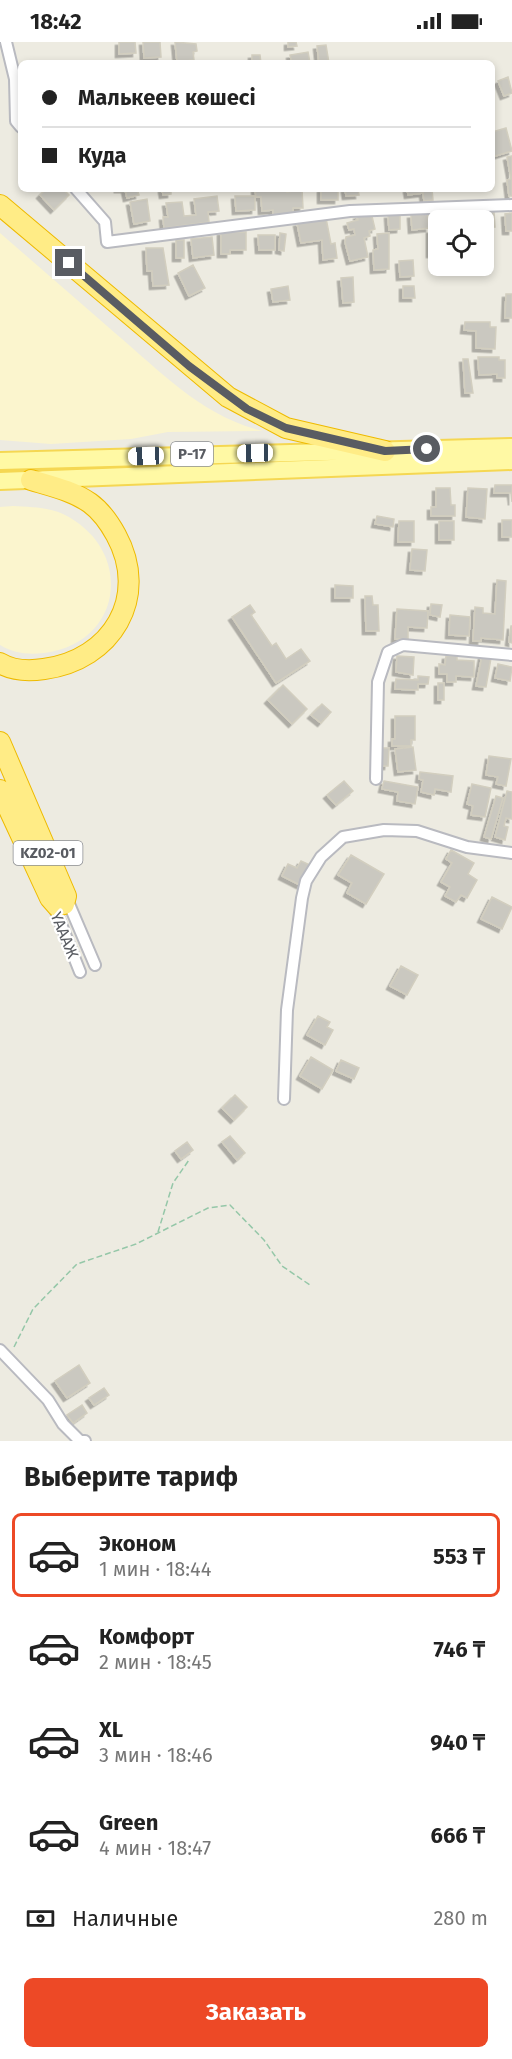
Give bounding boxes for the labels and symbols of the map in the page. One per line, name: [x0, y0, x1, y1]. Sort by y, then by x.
route end: [55, 249, 82, 276]
route start: [413, 435, 440, 462]
road number: P-17: [171, 442, 213, 466]
car: [237, 444, 273, 462]
car: [128, 446, 164, 466]
road number: KZ02-01: [14, 841, 82, 865]
street label: ҮАААЖ: [47, 909, 83, 962]

